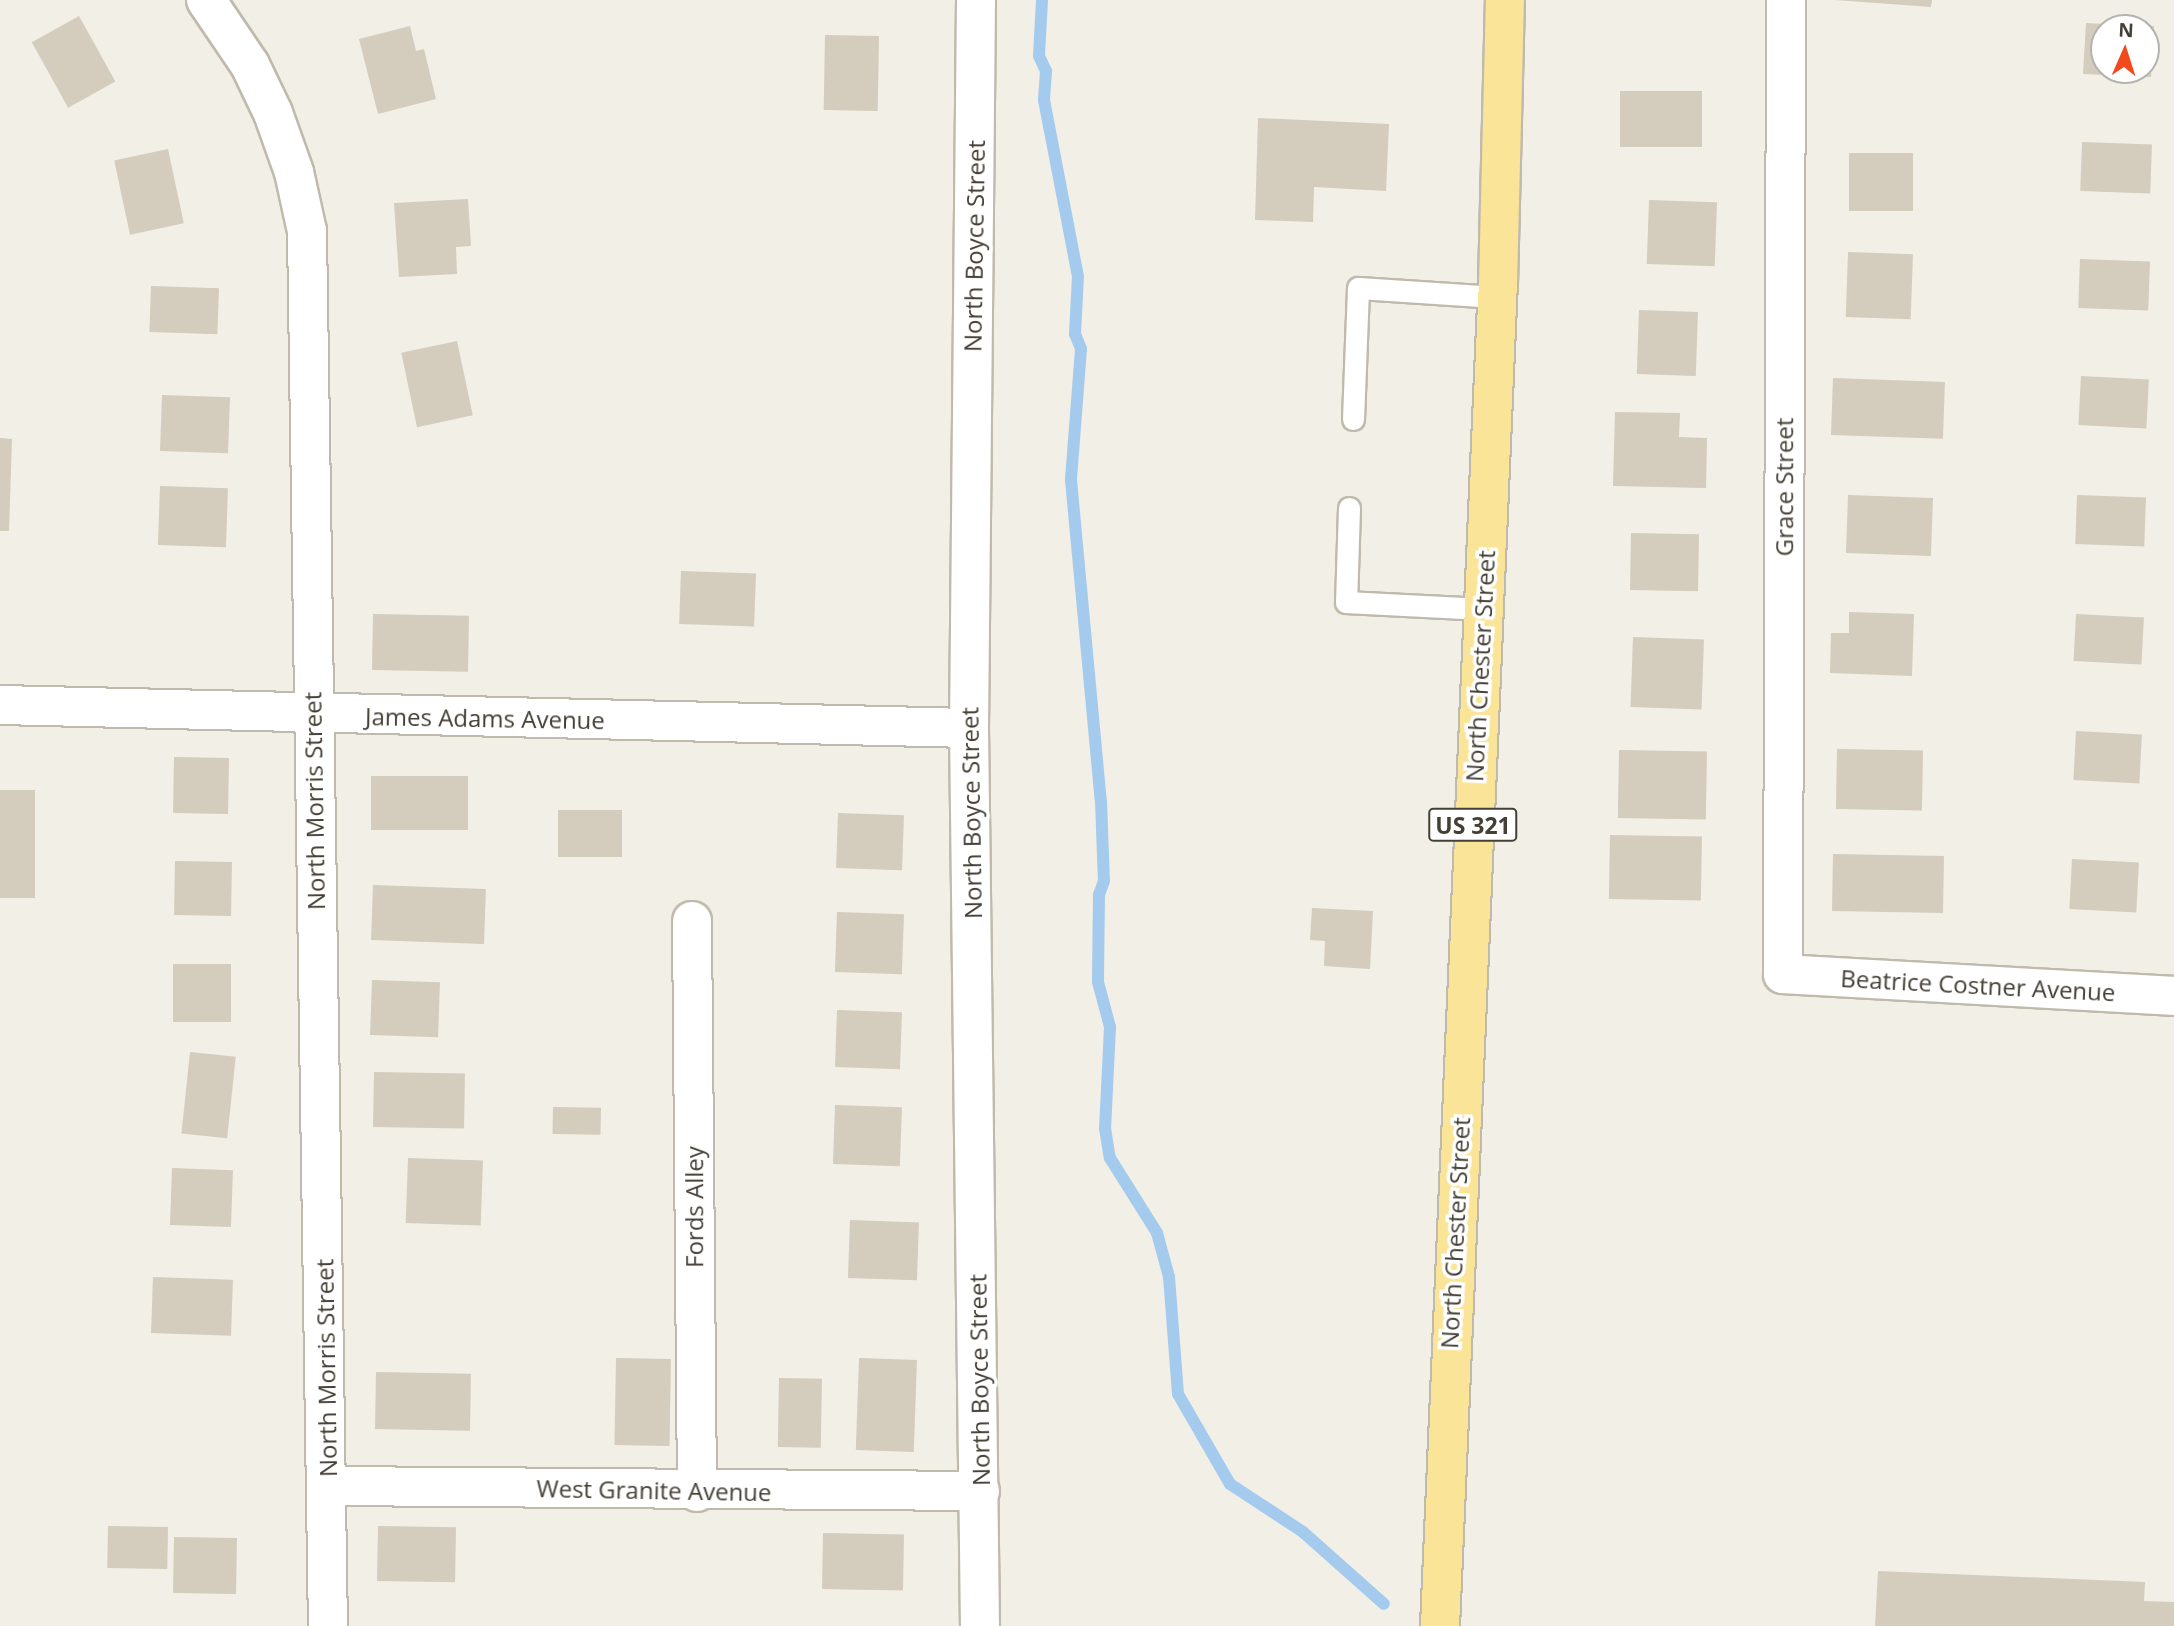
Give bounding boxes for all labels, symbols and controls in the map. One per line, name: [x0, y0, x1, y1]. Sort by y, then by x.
north arrow: [2090, 14, 2160, 84]
text: N: [2118, 17, 2134, 43]
street label: North Boyce Street: [958, 140, 990, 352]
street label: Grace Street: [1770, 418, 1798, 556]
street label: North Chester Street: [1460, 550, 1500, 782]
street label: North Morris Street: [298, 692, 330, 910]
street label: James Adams Avenue: [365, 702, 605, 734]
street label: North Boyce Street: [955, 707, 987, 919]
road number: US 321: [1428, 806, 1518, 845]
street label: Beatrice Costner Avenue: [1840, 963, 2116, 1007]
street label: North Chester Street: [1435, 1117, 1475, 1349]
street label: Fords Alley: [680, 1146, 708, 1268]
street label: North Morris Street: [310, 1259, 342, 1477]
street label: North Boyce Street: [963, 1274, 995, 1486]
street label: West Granite Avenue: [536, 1474, 772, 1506]

